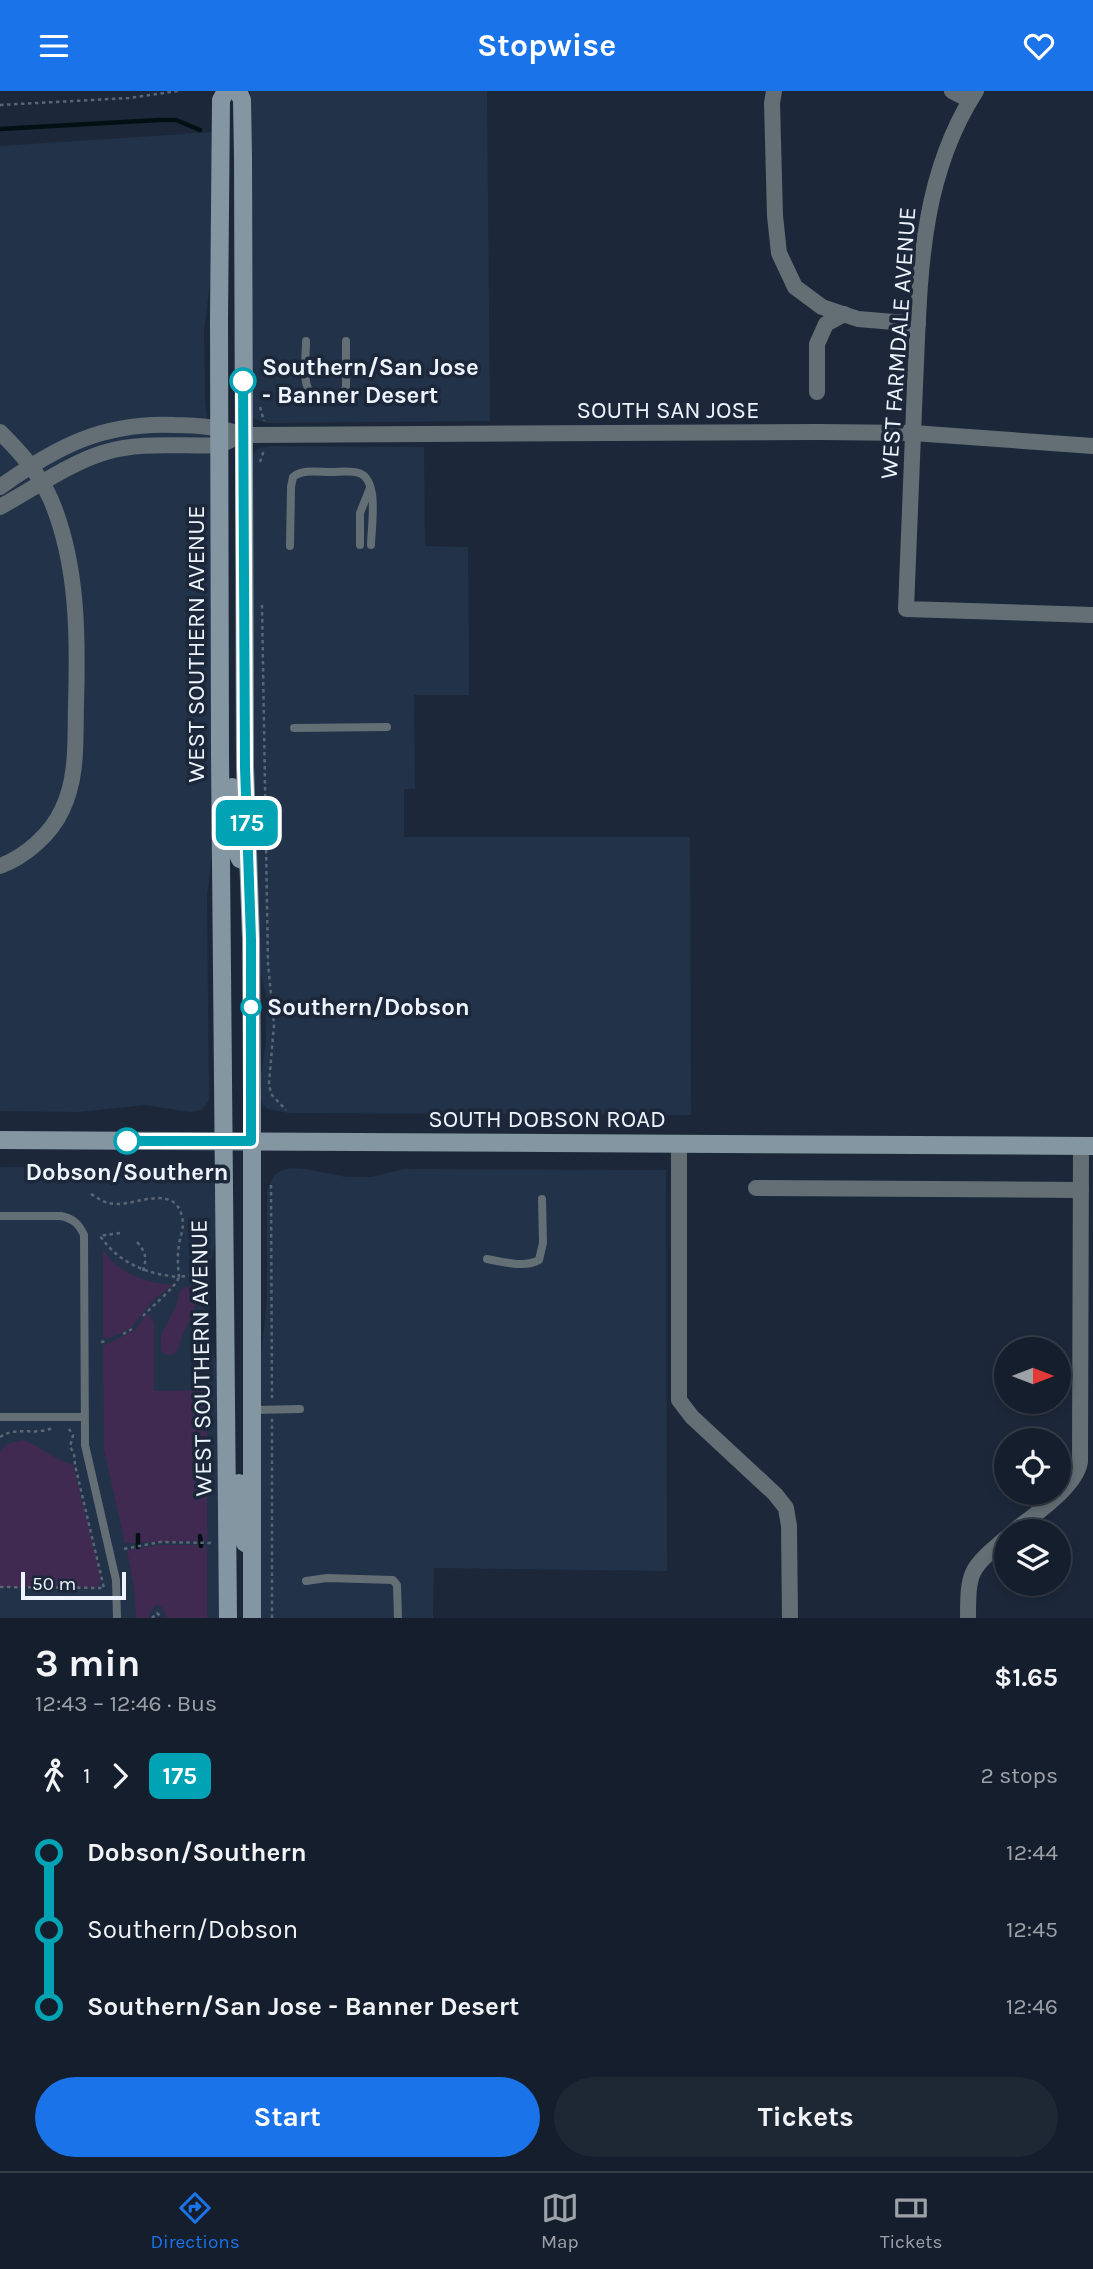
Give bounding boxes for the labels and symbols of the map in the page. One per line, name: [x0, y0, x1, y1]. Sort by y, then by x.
street label: WEST FARMDALE AVENUE: [875, 206, 921, 480]
place label: Southern/San Jose - Banner Desert: [262, 353, 479, 409]
marker: Southern/San Jose - Banner Desert: [230, 368, 256, 394]
street label: SOUTH SAN JOSE: [576, 396, 760, 424]
street label: WEST SOUTHERN AVENUE: [182, 506, 210, 782]
line badge: 175: [207, 800, 287, 846]
place label: Southern/Dobson: [267, 993, 470, 1021]
marker: Southern/Dobson: [241, 997, 261, 1017]
street label: SOUTH DOBSON ROAD: [428, 1105, 666, 1133]
marker: Dobson/Southern: [114, 1128, 140, 1154]
place label: Dobson/Southern: [26, 1158, 228, 1186]
street label: WEST SOUTHERN AVENUE: [185, 1219, 217, 1497]
north arrow: [994, 1337, 1071, 1414]
scale bar: [21, 1569, 126, 1601]

